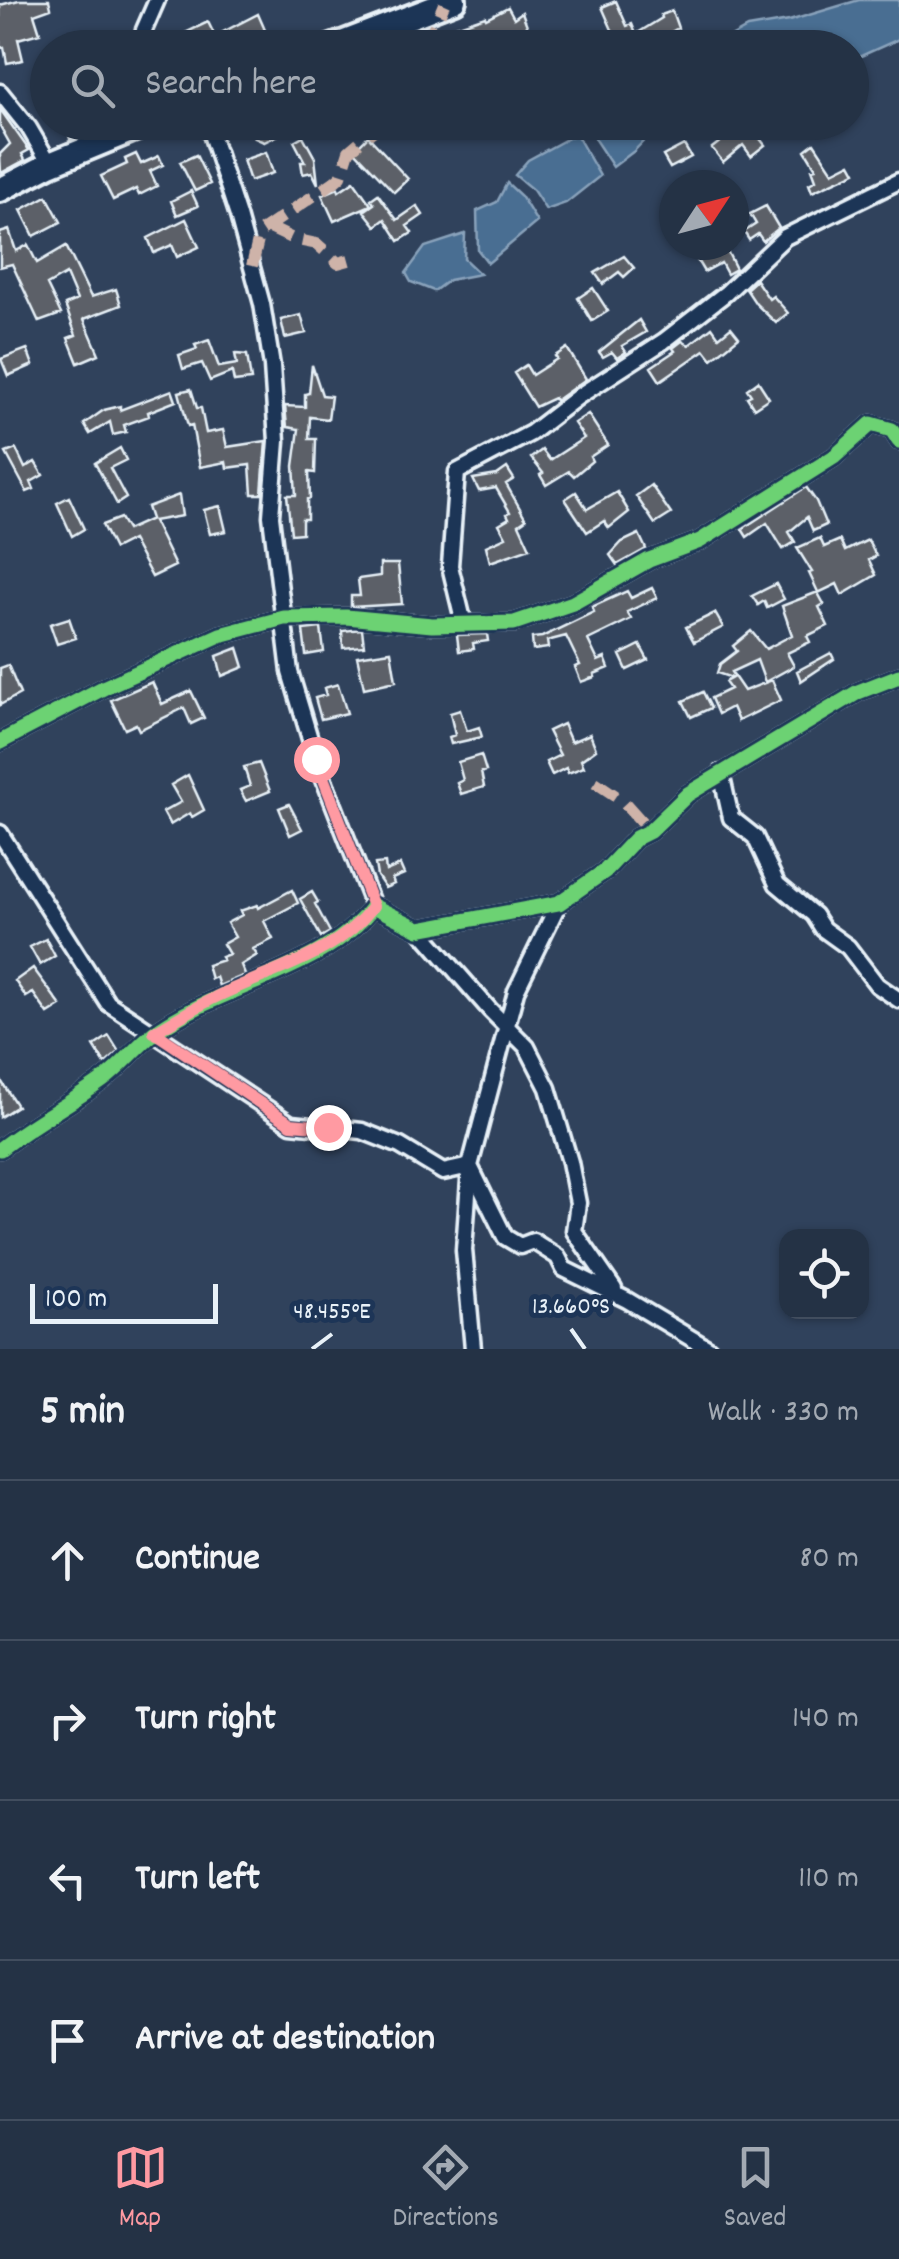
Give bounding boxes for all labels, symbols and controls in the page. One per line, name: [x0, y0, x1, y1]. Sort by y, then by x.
search box: [30, 30, 869, 140]
icon: search: [65, 58, 120, 113]
text: Search here: [145, 58, 317, 113]
north arrow: [659, 170, 749, 260]
route start: [294, 737, 340, 783]
route end: [306, 1105, 352, 1151]
map controls: [779, 1229, 869, 1319]
button: locate: [779, 1229, 869, 1319]
scale bar: [30, 1279, 218, 1324]
text: 100 m: [45, 1281, 107, 1321]
text: 13.660°S: [532, 1290, 610, 1326]
text: 48.455°E: [293, 1295, 371, 1331]
text: 5 min: [40, 1384, 125, 1444]
text: Walk · 330 m: [708, 1391, 859, 1437]
icon: ahead: [40, 1533, 95, 1588]
text: Continue: [135, 1533, 260, 1588]
text: 80 m: [799, 1537, 859, 1583]
icon: right: [40, 1693, 95, 1748]
text: Turn right: [135, 1693, 276, 1748]
text: 140 m: [792, 1697, 859, 1743]
icon: left: [40, 1853, 95, 1908]
text: Turn left: [135, 1853, 260, 1908]
text: 110 m: [798, 1857, 859, 1903]
icon: arrive: [40, 2013, 95, 2068]
text: Arrive at destination: [135, 2013, 435, 2068]
tab: Map: [113, 2140, 168, 2240]
tab: Directions: [393, 2140, 499, 2240]
tab: Saved: [724, 2140, 786, 2240]

